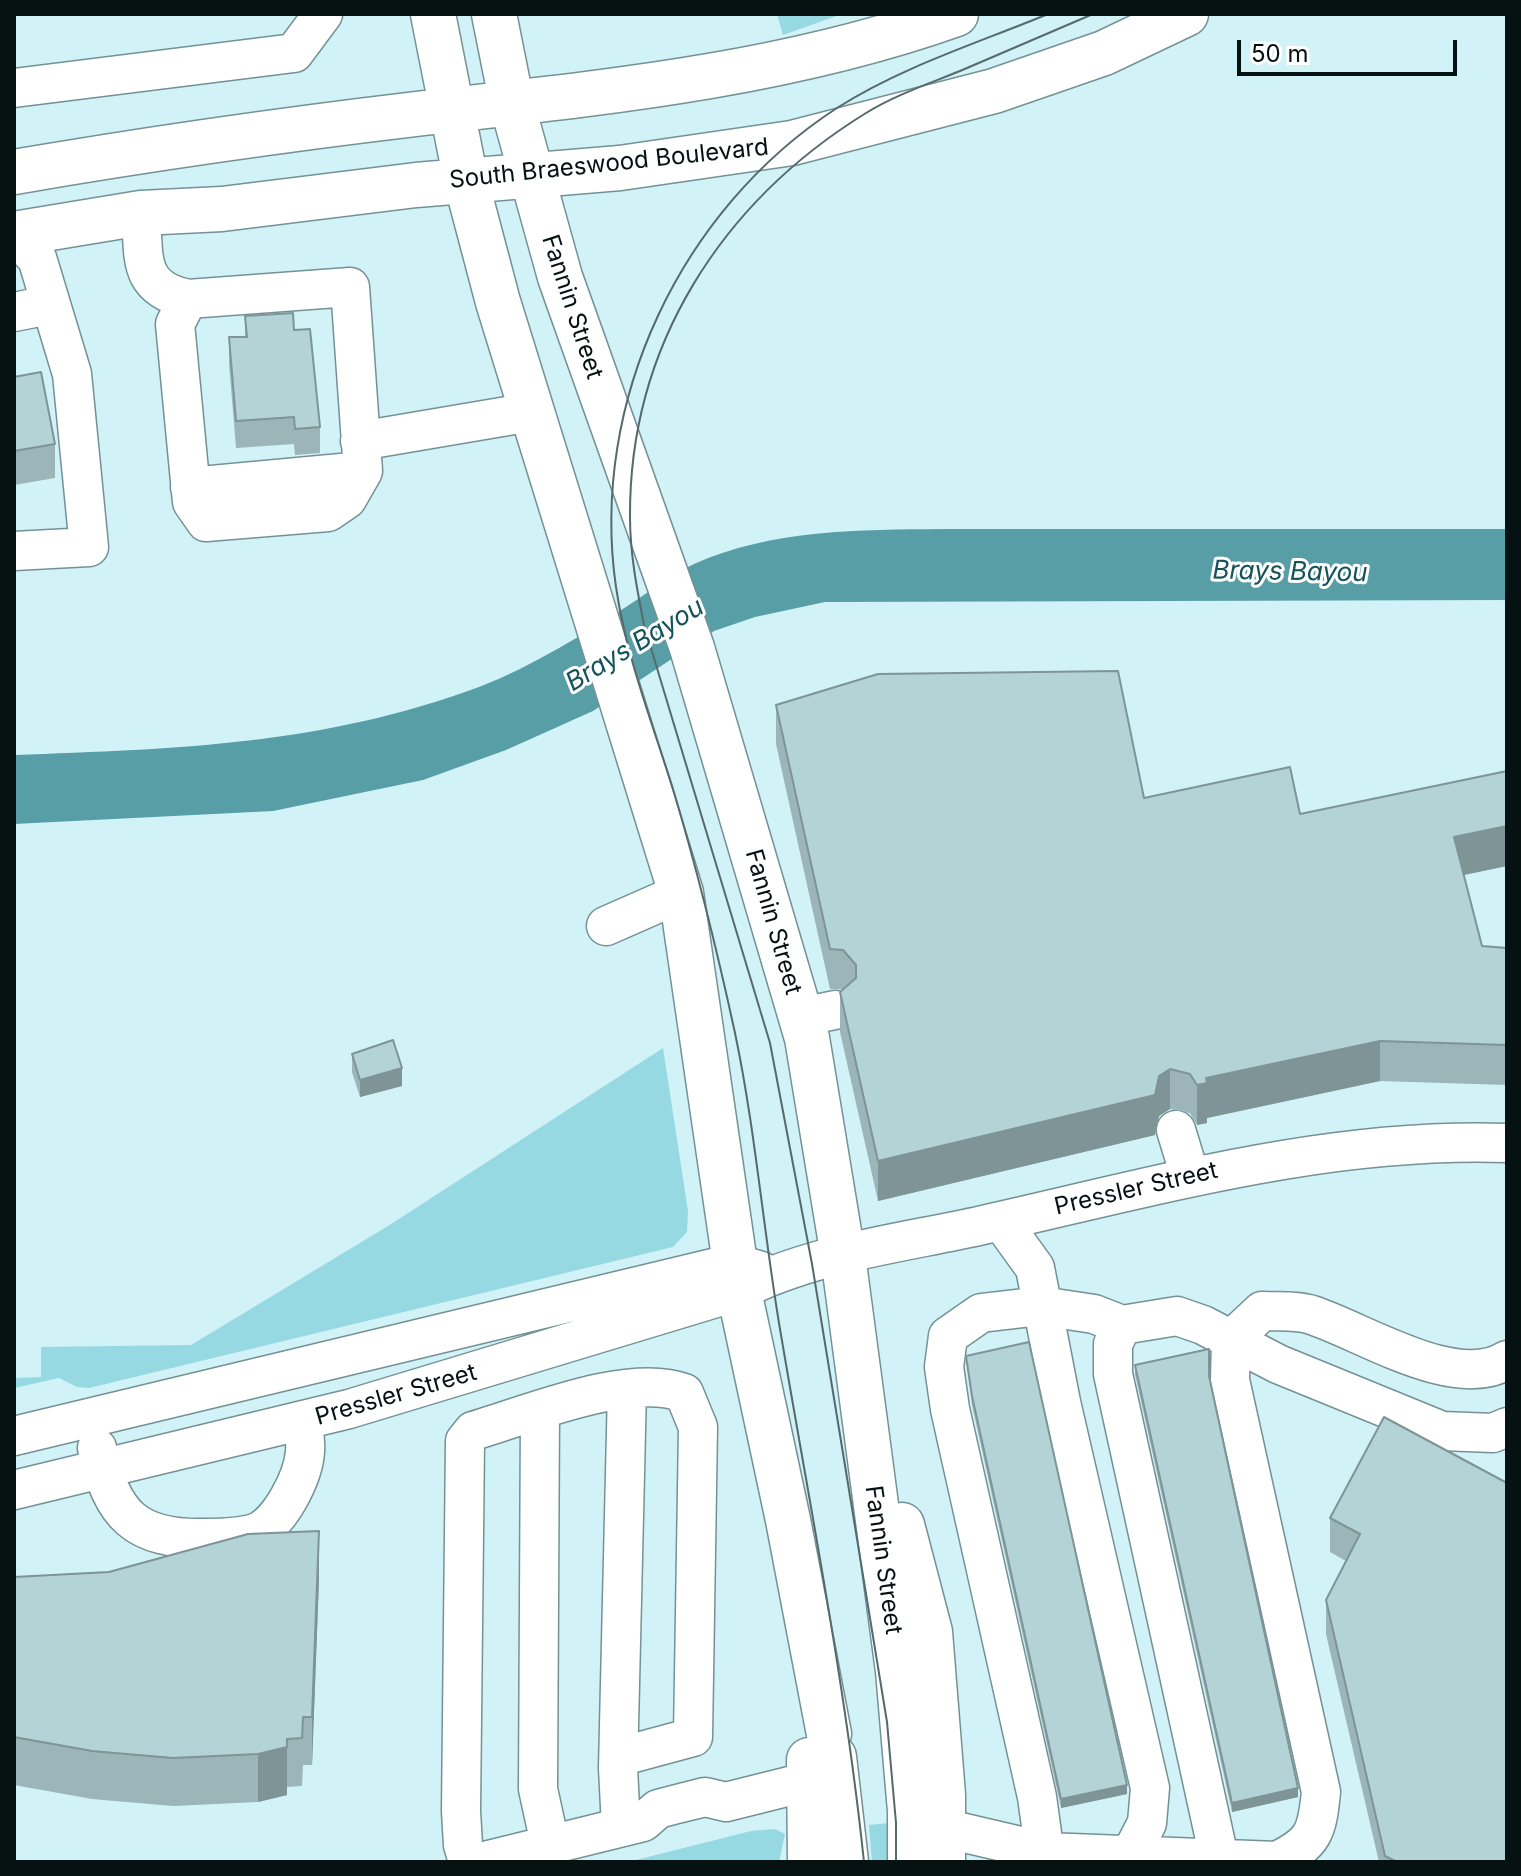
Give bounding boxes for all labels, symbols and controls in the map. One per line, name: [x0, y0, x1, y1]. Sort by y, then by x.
scale bar: [1241, 24, 1461, 74]
text: 50 m: [1251, 39, 1309, 68]
street label: South Braeswood Boulevard: [448, 133, 770, 195]
street label: Fannin Street: [535, 231, 609, 383]
water label: Brays Bayou: [1212, 555, 1368, 589]
water label: Brays Bayou: [560, 592, 710, 698]
street label: Fannin Street: [739, 846, 807, 998]
street label: Pressler Street: [1052, 1156, 1220, 1222]
street label: Pressler Street: [312, 1358, 480, 1432]
street label: Fannin Street: [858, 1484, 908, 1636]

